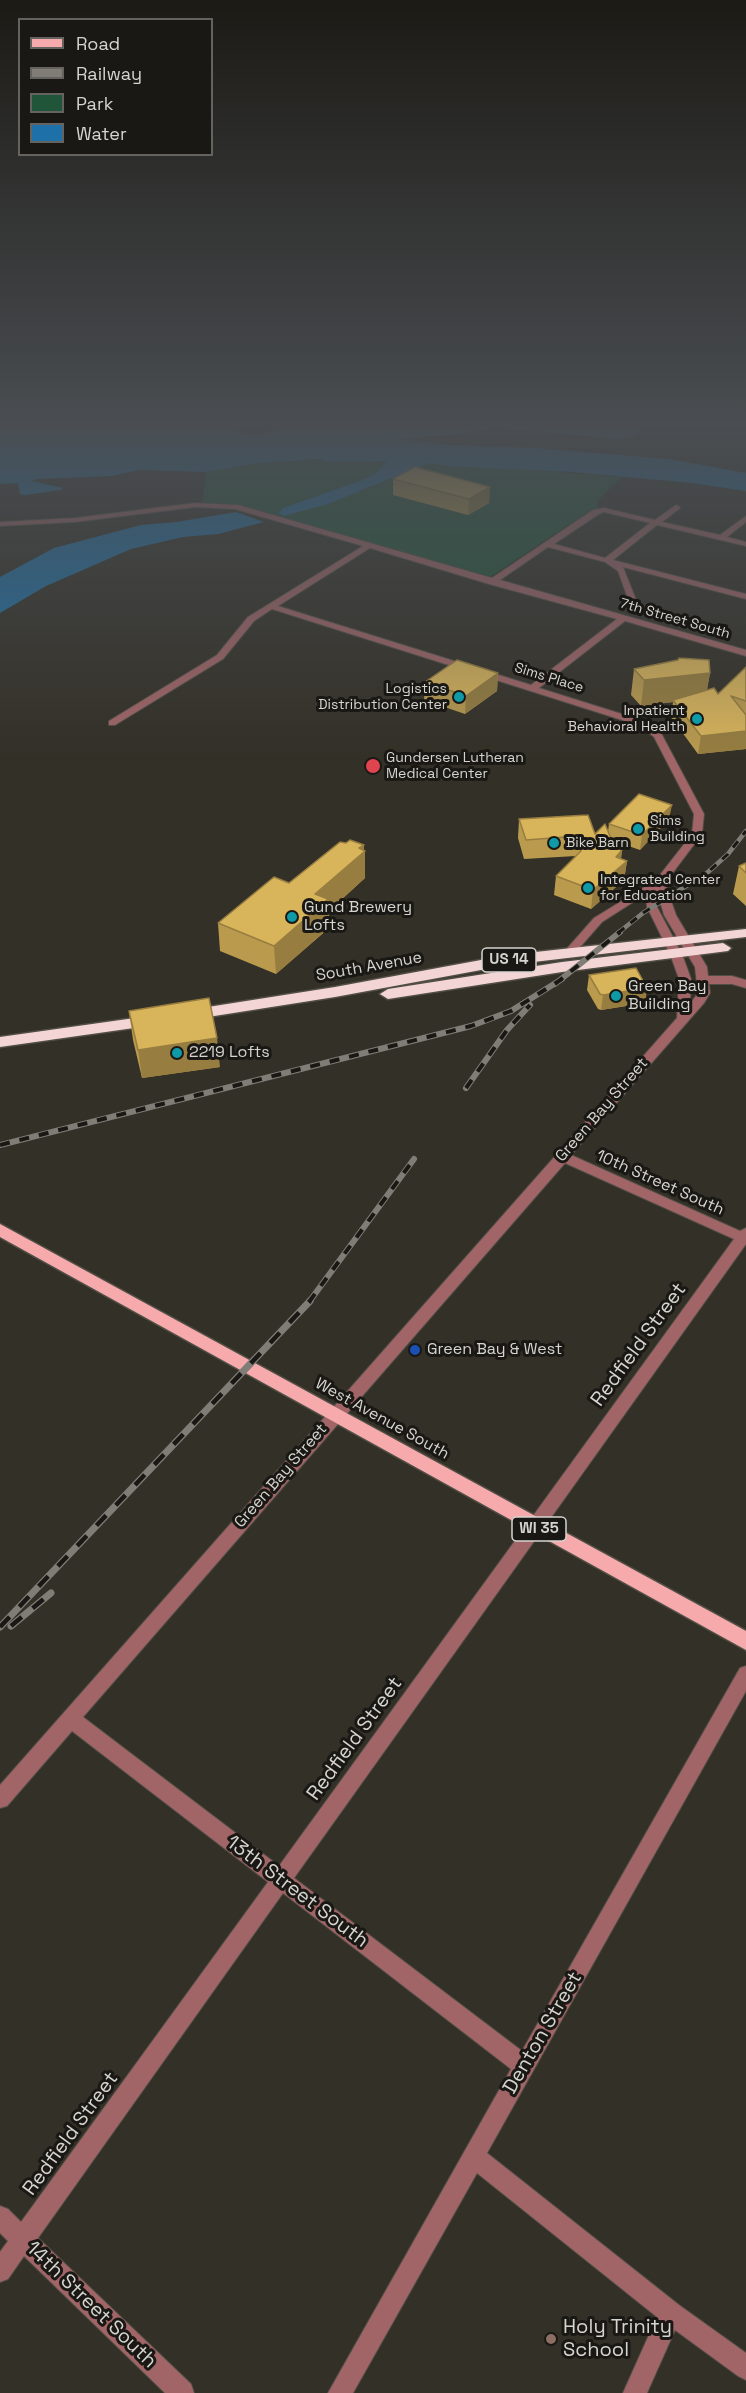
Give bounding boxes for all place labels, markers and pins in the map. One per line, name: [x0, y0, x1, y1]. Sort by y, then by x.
place label: Logistics Distribution Center: [318, 681, 447, 714]
marker: Logistics Distribution Center: [452, 690, 466, 704]
place label: Inpatient Behavioral Health: [567, 703, 685, 736]
marker: Inpatient Behavioral Health: [690, 712, 704, 726]
place label: Gundersen Lutheran Medical Center: [386, 750, 524, 782]
marker: Gundersen Lutheran Medical Center: [364, 757, 382, 775]
place label: Sims Building: [650, 813, 705, 846]
marker: Sims Building: [631, 822, 645, 836]
place label: Bike Barn: [566, 835, 629, 851]
marker: Bike Barn: [547, 836, 561, 850]
place label: Integrated Center for Education: [600, 872, 720, 904]
marker: Integrated Center for Education: [581, 881, 595, 895]
place label: Gund Brewery Lofts: [304, 898, 412, 936]
marker: Gund Brewery Lofts: [285, 910, 299, 924]
place label: Green Bay Building: [628, 977, 707, 1015]
marker: Green Bay Building: [609, 989, 623, 1003]
place label: 2219 Lofts: [189, 1043, 270, 1063]
marker: 2219 Lofts: [170, 1046, 184, 1060]
place label: Green Bay & West: [427, 1340, 562, 1360]
marker: Green Bay & West: [408, 1343, 422, 1357]
place label: Holy Trinity School: [563, 2316, 672, 2363]
marker: Holy Trinity School: [544, 2332, 558, 2346]

